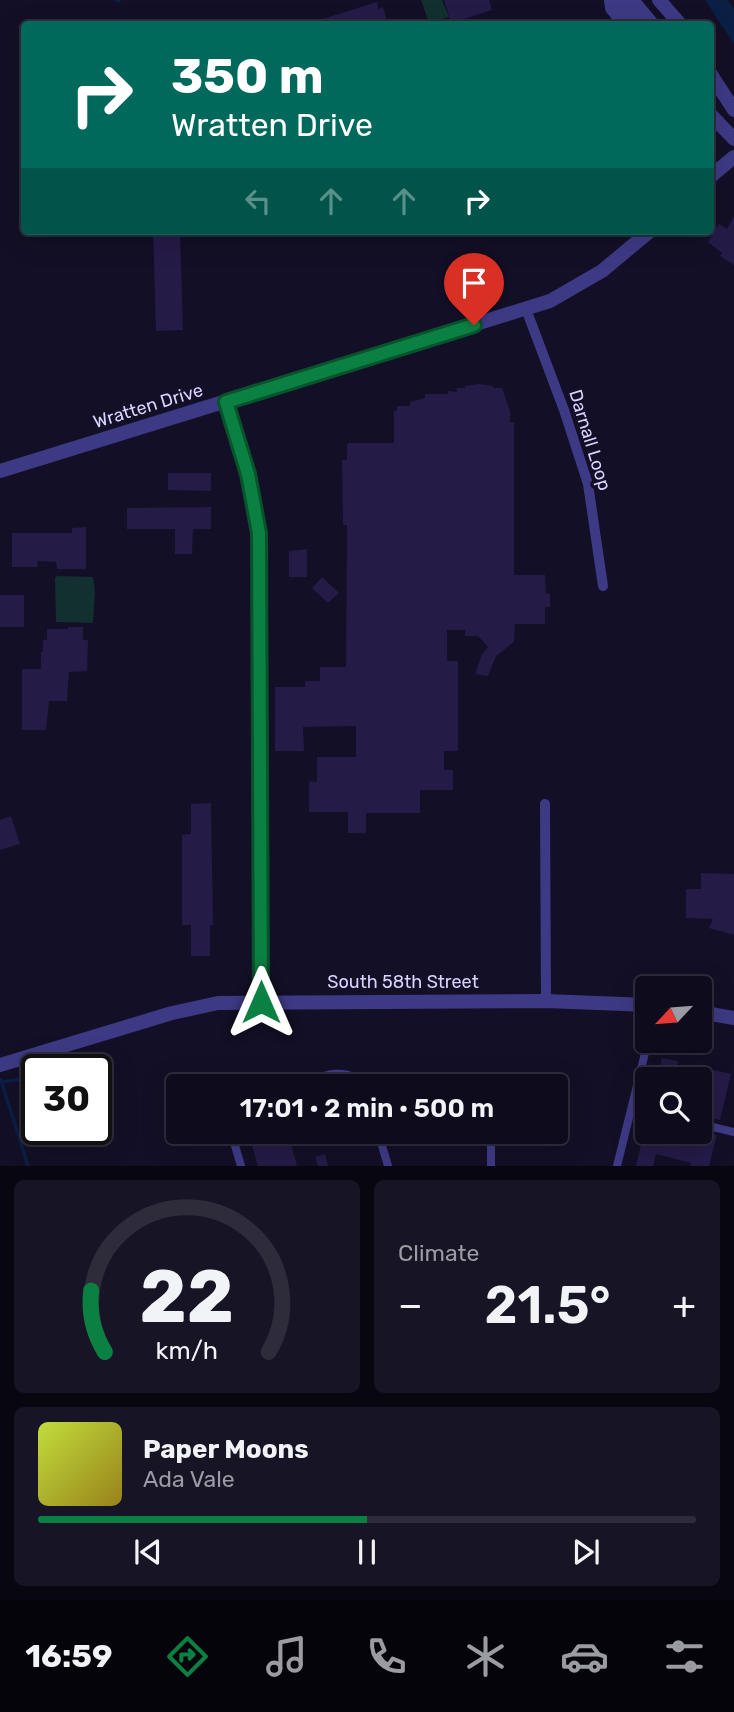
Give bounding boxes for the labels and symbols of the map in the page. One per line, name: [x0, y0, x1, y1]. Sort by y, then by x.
pin: [444, 253, 504, 325]
street label: Wratten Drive: [90, 379, 206, 433]
street label: Darnall Loop: [564, 387, 616, 493]
position arrow: [224, 965, 298, 1039]
street label: South 58th Street: [327, 971, 479, 993]
north arrow: [635, 976, 712, 1054]
speed limit sign: 30: [21, 1054, 112, 1145]

